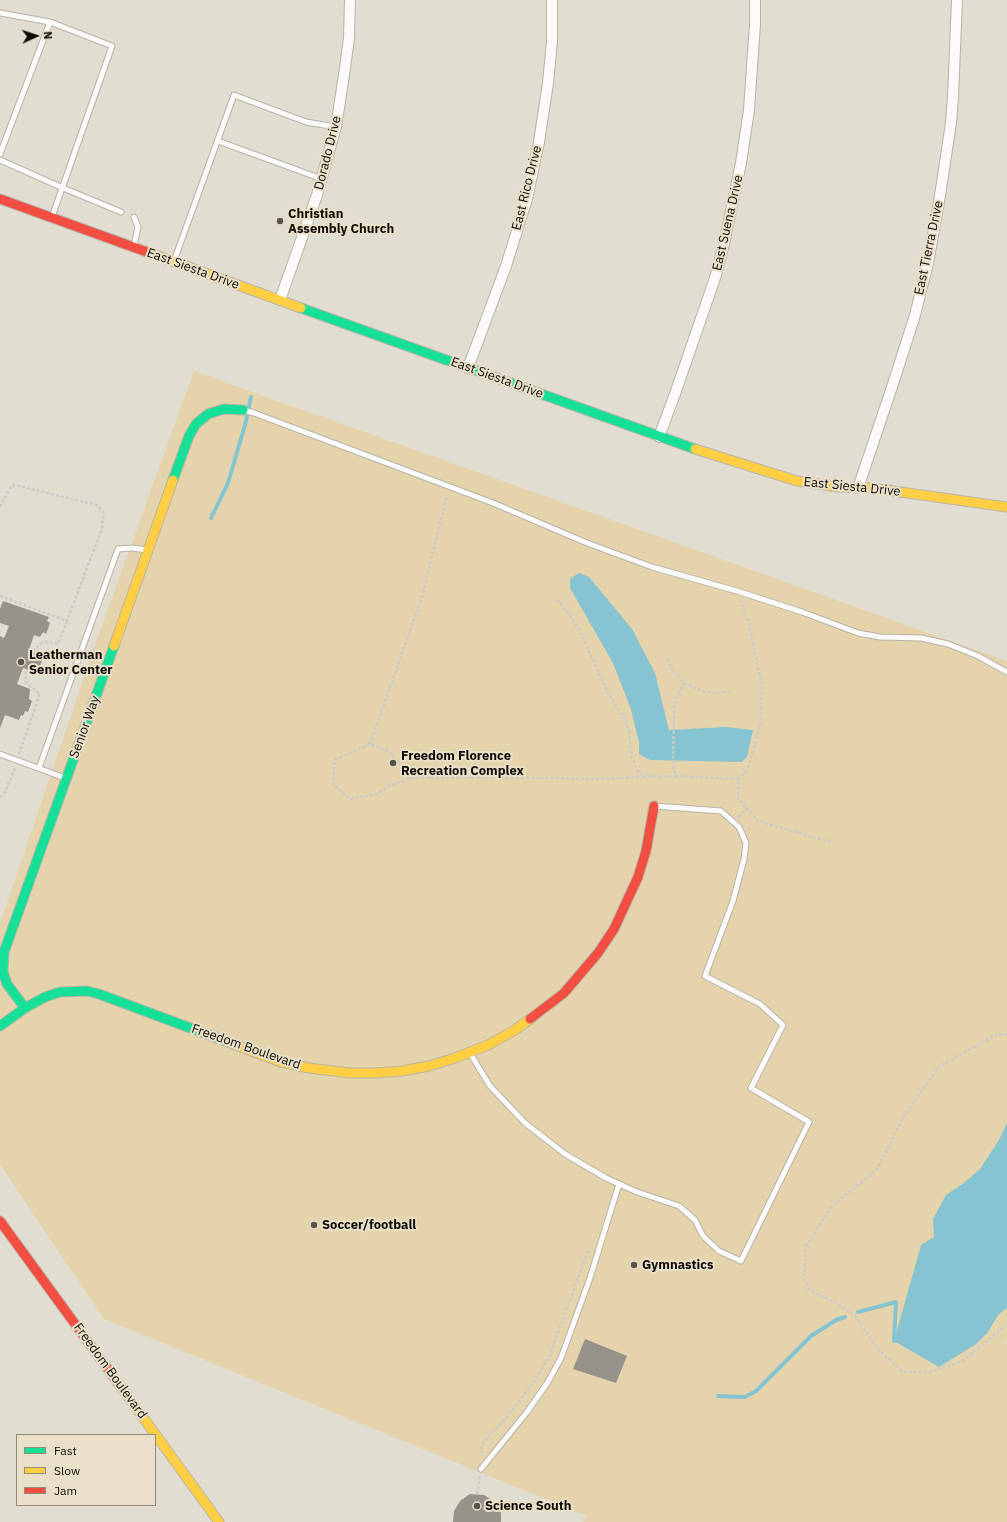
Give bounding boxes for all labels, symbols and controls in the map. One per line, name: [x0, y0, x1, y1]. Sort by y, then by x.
north arrow: [16, 16, 56, 56]
text: N: [41, 31, 55, 40]
street label: Dorado Drive: [311, 114, 345, 192]
street label: East Rico Drive: [509, 144, 545, 232]
street label: East Suena Drive: [709, 173, 747, 273]
street label: East Tierra Drive: [911, 199, 947, 297]
place label: Christian Assembly Church: [288, 206, 394, 237]
marker: Christian Assembly Church: [275, 216, 285, 226]
street label: East Siesta Drive: [145, 245, 241, 293]
street label: East Siesta Drive: [449, 354, 545, 402]
street label: East Siesta Drive: [803, 474, 901, 500]
place label: Leatherman Senior Center: [29, 647, 113, 678]
marker: Leatherman Senior Center: [16, 657, 26, 667]
street label: Senior Way: [67, 694, 103, 760]
place label: Freedom Florence Recreation Complex: [401, 748, 524, 779]
marker: Freedom Florence Recreation Complex: [388, 758, 398, 768]
street label: Freedom Boulevard: [189, 1021, 303, 1073]
place label: Soccer/football: [322, 1217, 416, 1233]
marker: Soccer/football: [309, 1220, 319, 1230]
place label: Gymnastics: [642, 1257, 713, 1273]
marker: Gymnastics: [629, 1260, 639, 1270]
street label: Freedom Boulevard: [70, 1320, 150, 1422]
legend: [16, 1434, 156, 1506]
text: Fast: [54, 1443, 77, 1458]
text: Slow: [54, 1463, 80, 1478]
text: Jam: [54, 1483, 77, 1498]
place label: Science South: [485, 1498, 572, 1514]
marker: Science South: [472, 1501, 482, 1511]

